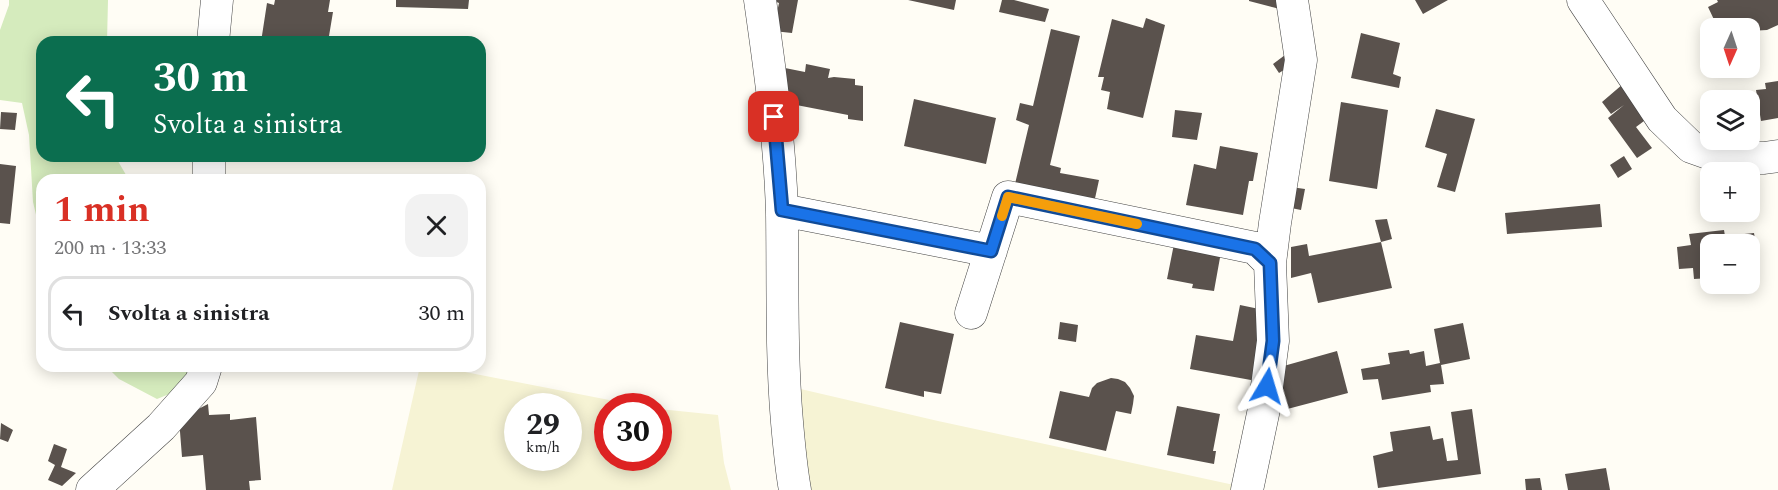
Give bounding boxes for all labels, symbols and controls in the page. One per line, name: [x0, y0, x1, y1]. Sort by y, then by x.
north arrow: [1700, 18, 1760, 78]
map controls: [1700, 18, 1760, 294]
text: 30 m: [153, 47, 248, 110]
icon: left: [54, 60, 132, 138]
button: layers: [1700, 90, 1760, 150]
pin: [748, 91, 799, 142]
icon: arrive: [757, 100, 790, 133]
text: Svolta a sinistra: [153, 104, 342, 146]
button: +: [1700, 162, 1760, 222]
text: 1 min: [54, 183, 150, 238]
button: close: [405, 194, 468, 257]
text: 200 m · 13:33: [54, 233, 166, 263]
button: −: [1700, 234, 1760, 294]
icon: left: [57, 297, 90, 330]
text: Svolta a sinistra: [108, 297, 270, 330]
text: 30 m: [419, 297, 465, 330]
position arrow: [1235, 354, 1299, 418]
speed limit sign: 30: [594, 393, 672, 471]
text: 29: [526, 402, 560, 448]
text: km/h: [526, 436, 560, 459]

